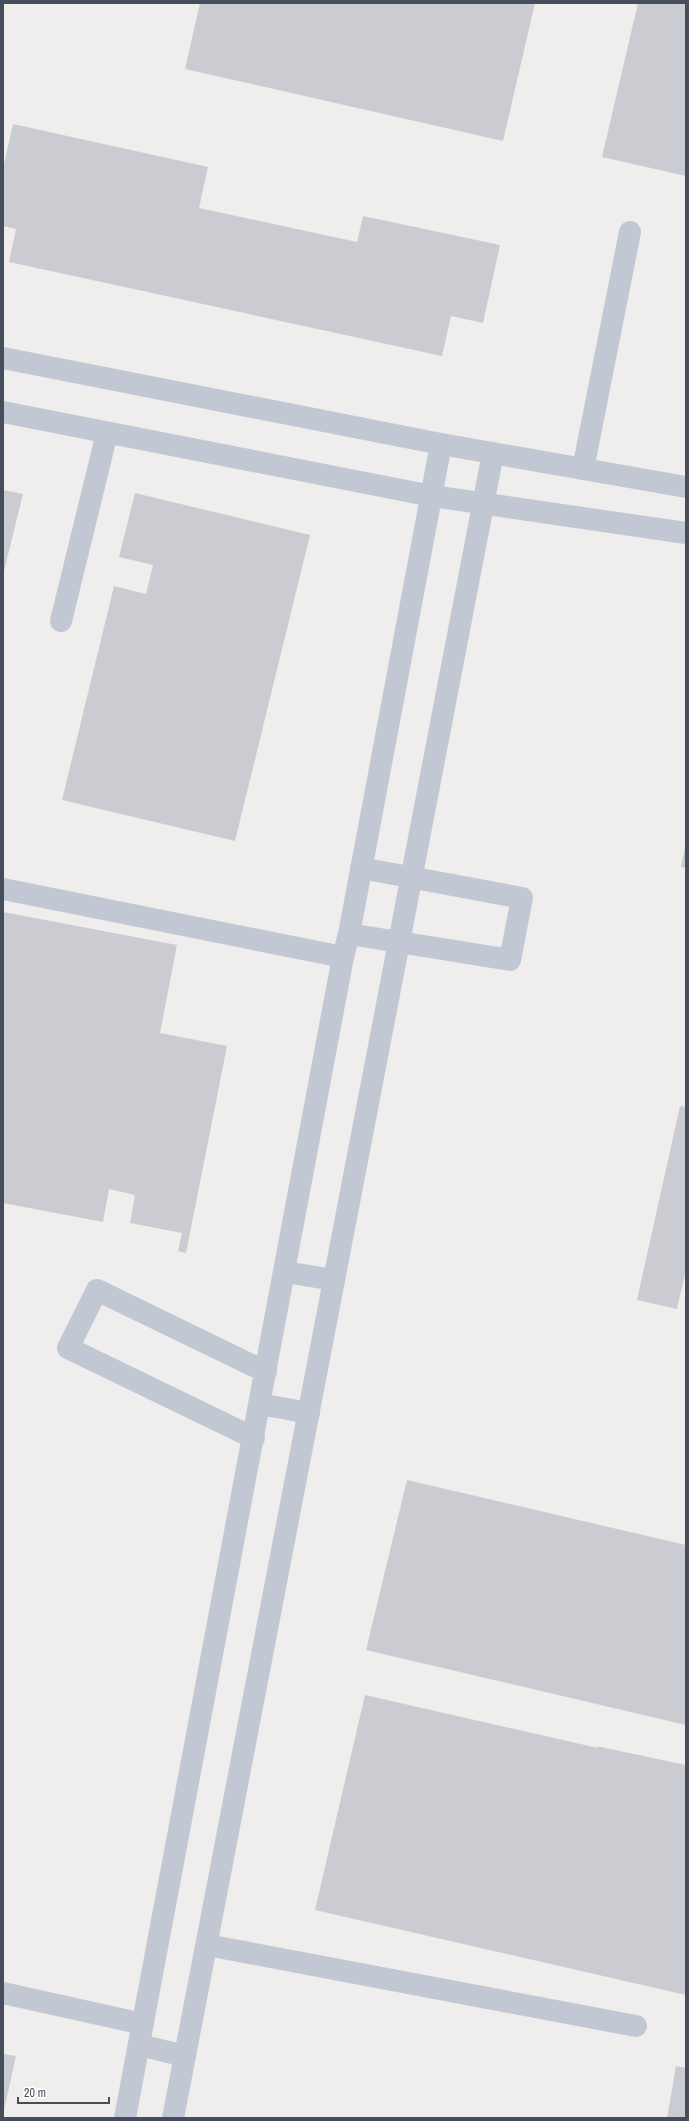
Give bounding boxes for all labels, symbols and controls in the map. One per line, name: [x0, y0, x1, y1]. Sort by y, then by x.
scale bar: [18, 2079, 109, 2105]
text: 20 m: [24, 2085, 46, 2101]

